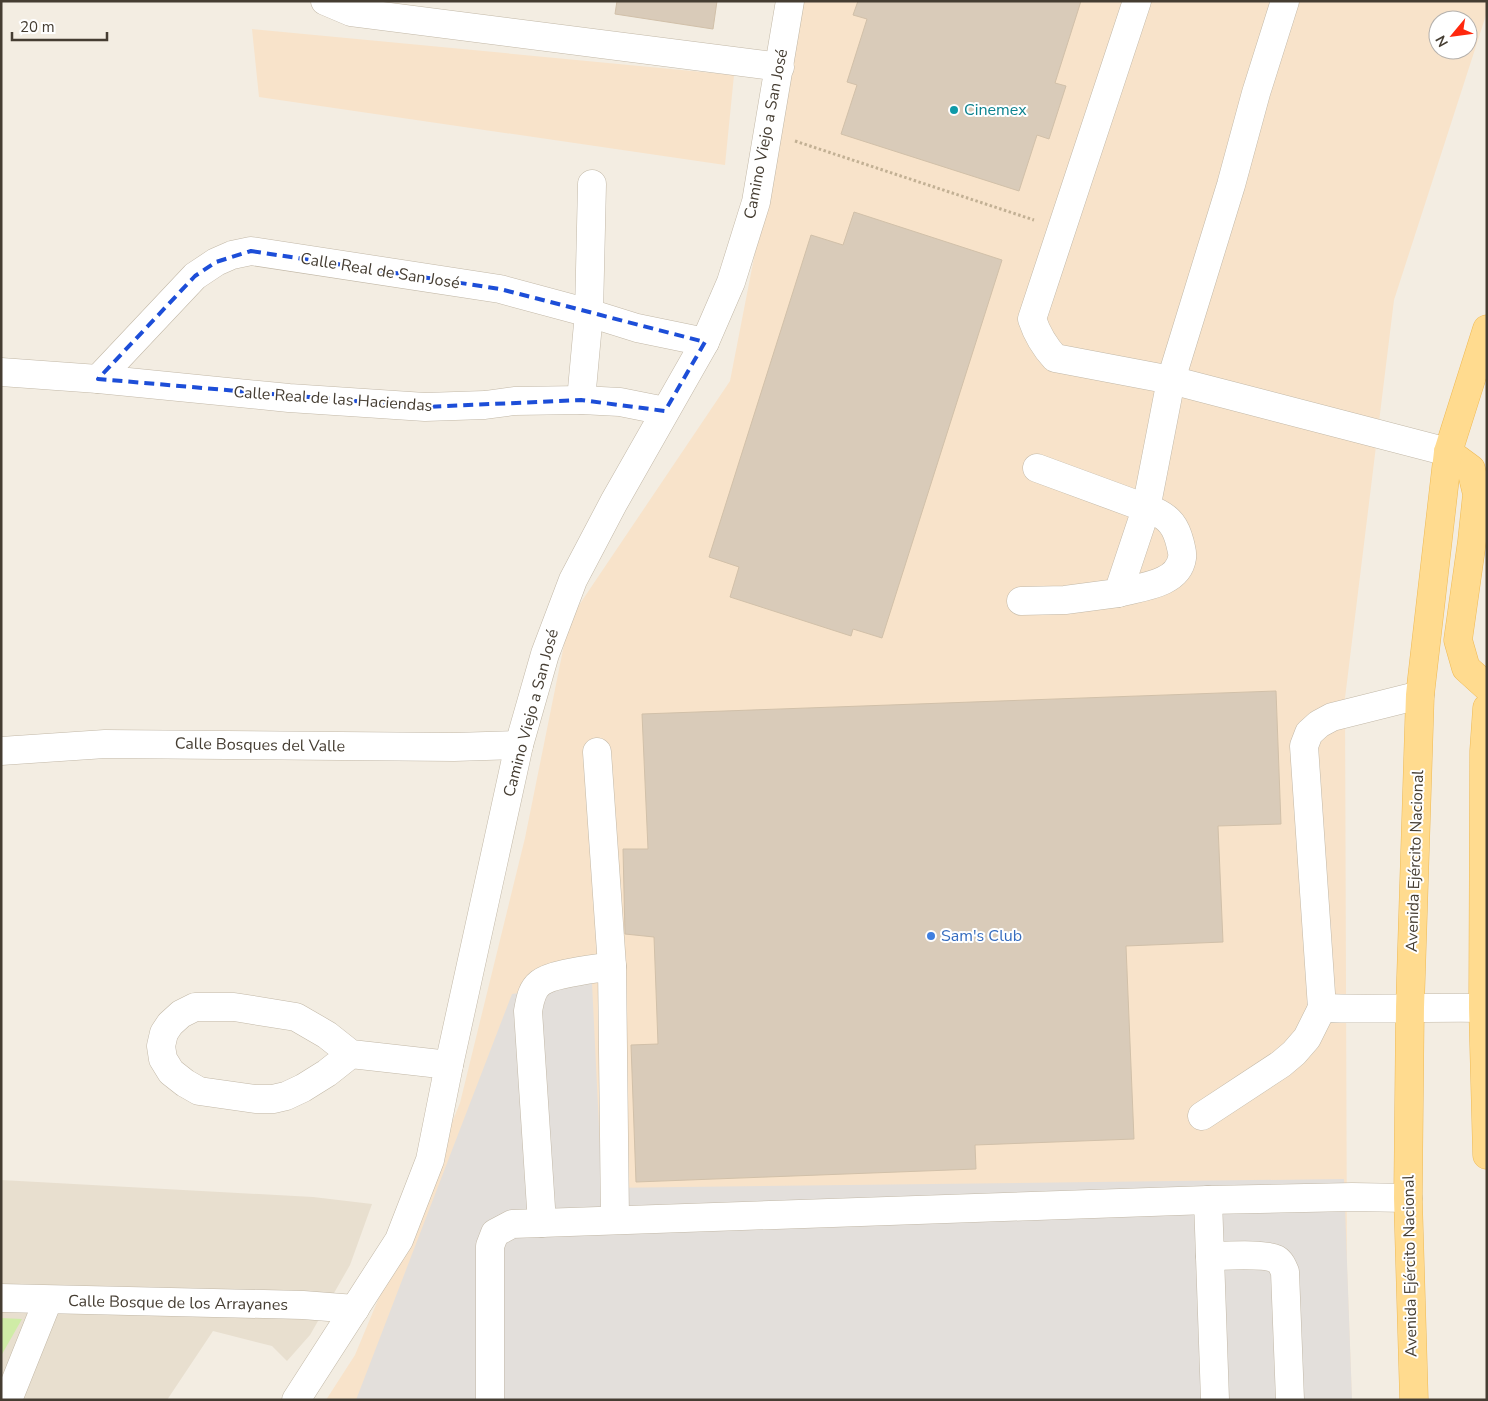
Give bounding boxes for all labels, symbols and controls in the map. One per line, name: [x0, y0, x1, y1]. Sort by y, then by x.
scale bar: [12, 10, 108, 42]
north arrow: [1428, 10, 1478, 60]
text: 20 m: [20, 17, 55, 37]
text: N: [1431, 32, 1453, 50]
street label: Camino Viejo a San José: [739, 47, 793, 221]
place label: Cinemex: [964, 99, 1027, 121]
marker: Cinemex: [948, 104, 960, 116]
street label: Calle Real de San José: [299, 248, 461, 294]
street label: Calle Real de las Haciendas: [233, 381, 433, 417]
street label: Camino Viejo a San José: [498, 627, 564, 799]
street label: Calle Bosques del Valle: [175, 733, 345, 757]
street label: Avenida Ejército Nacional: [1401, 769, 1429, 952]
place label: Sam's Club: [941, 925, 1022, 947]
marker: Sam's Club: [925, 930, 937, 942]
street label: Avenida Ejército Nacional: [1397, 1175, 1423, 1357]
street label: Calle Bosque de los Arrayanes: [68, 1290, 288, 1316]

